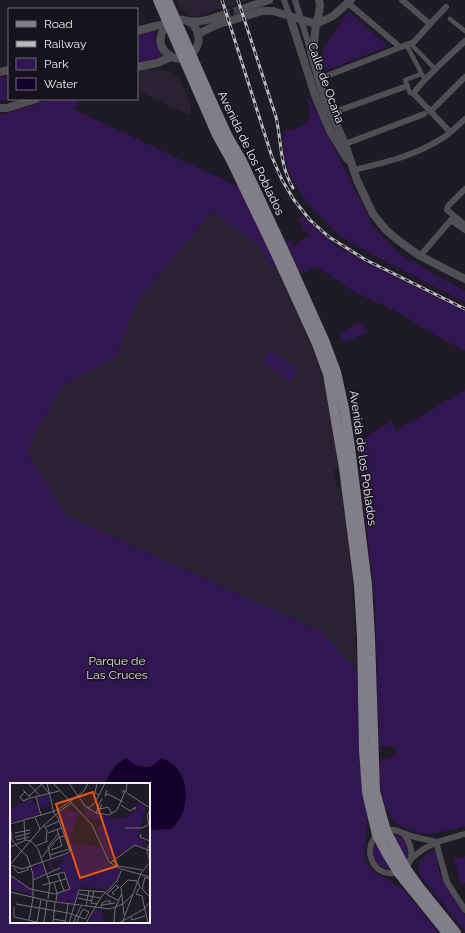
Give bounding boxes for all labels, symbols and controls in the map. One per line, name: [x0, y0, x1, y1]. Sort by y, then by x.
legend: [8, 8, 138, 100]
text: Road: [44, 17, 73, 31]
text: Railway: [44, 37, 87, 51]
street label: Calle de Ocaña: [305, 41, 347, 125]
text: Park: [44, 57, 69, 71]
text: Water: [44, 77, 78, 91]
street label: Avenida de los Poblados: [215, 89, 287, 218]
street label: Avenida de los Poblados: [347, 389, 379, 527]
park label: Parque de Las Cruces: [86, 654, 148, 682]
inset map: [10, 783, 150, 923]

